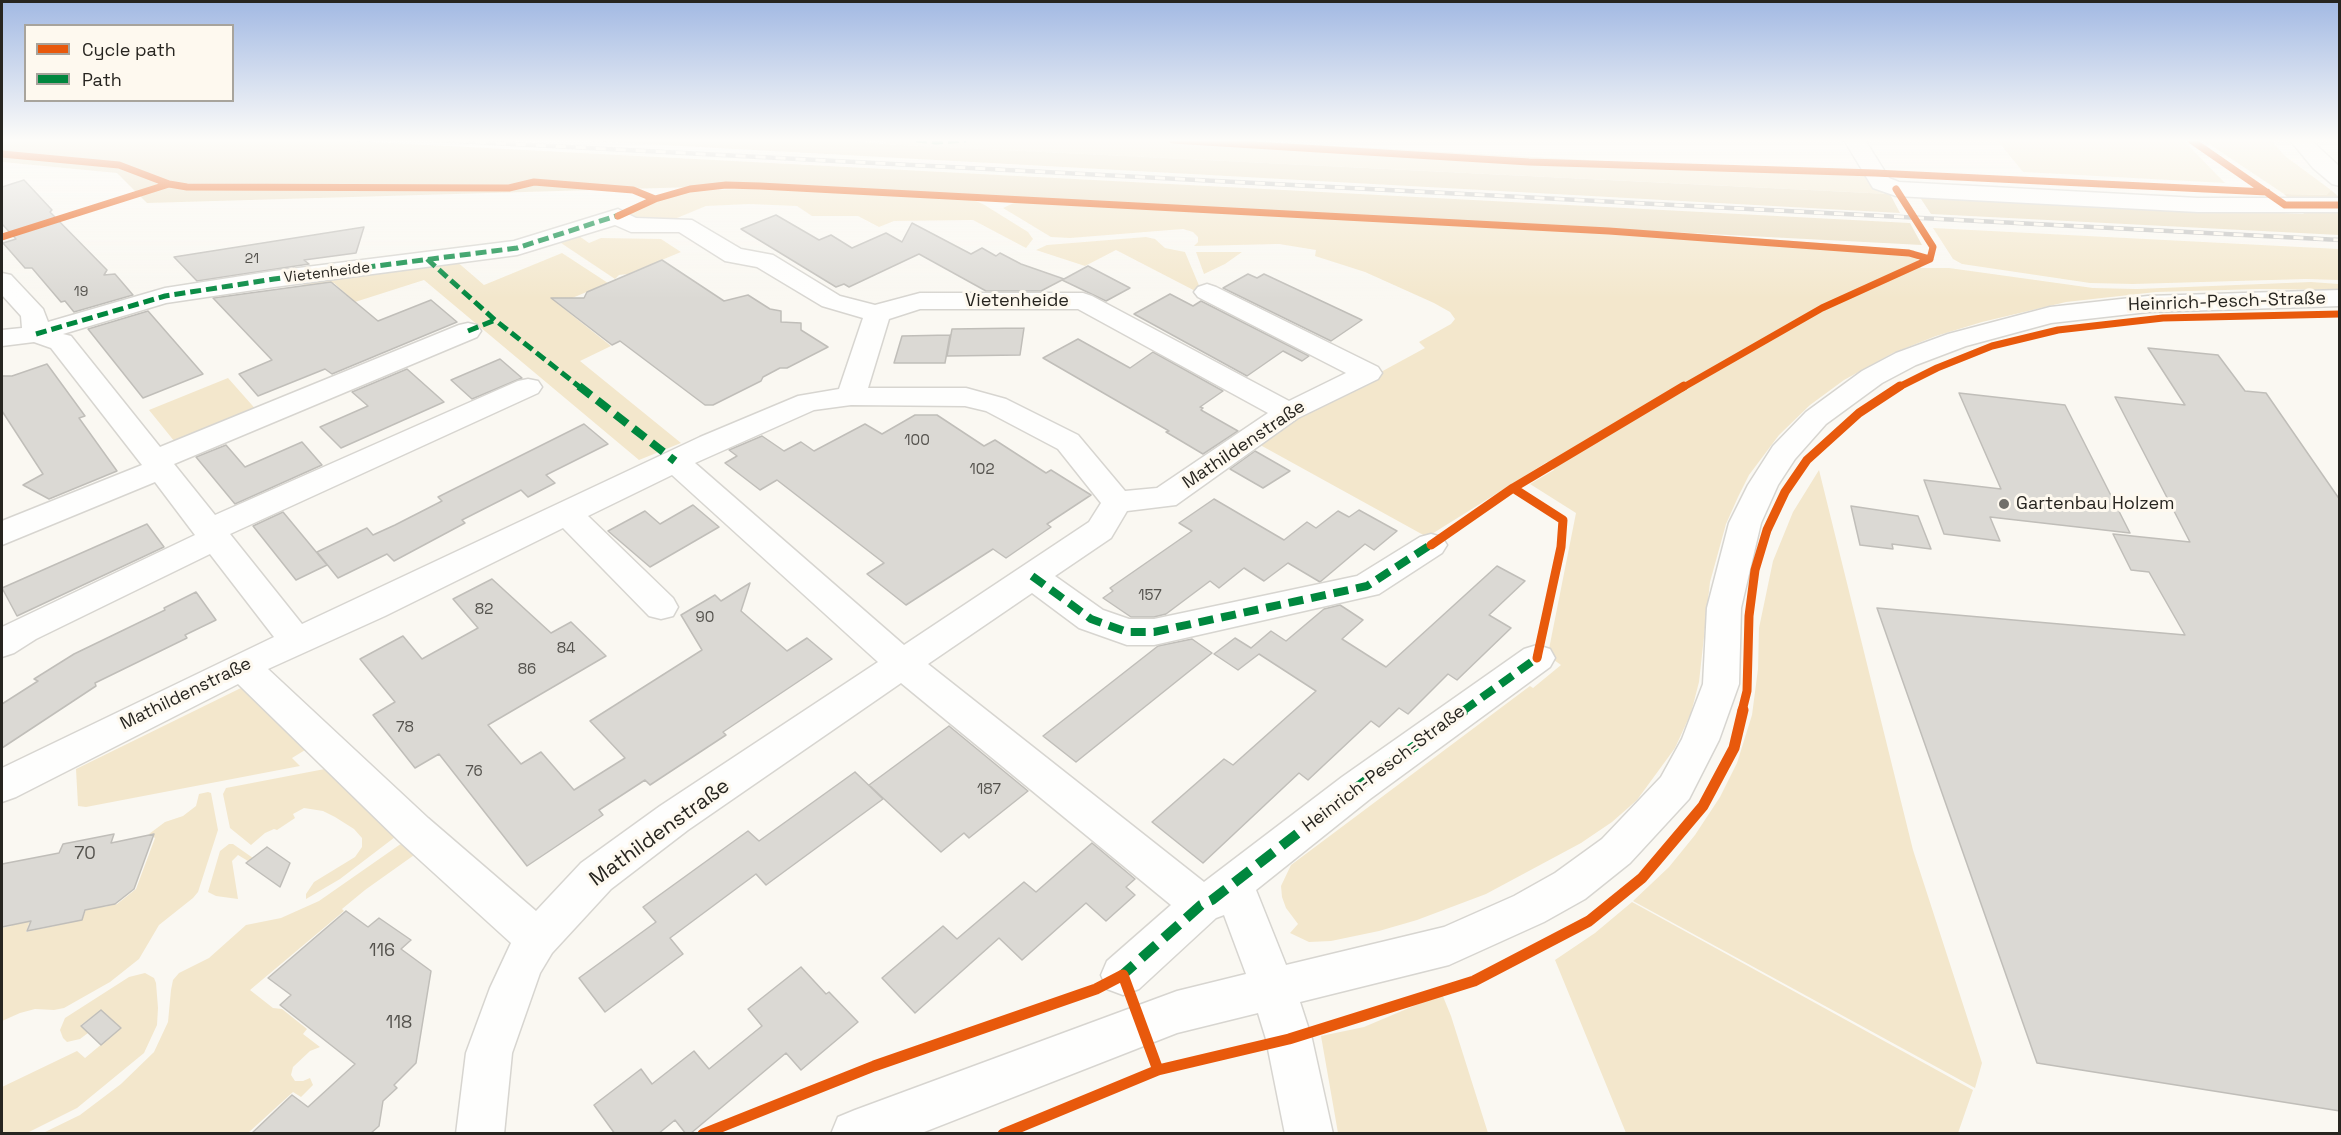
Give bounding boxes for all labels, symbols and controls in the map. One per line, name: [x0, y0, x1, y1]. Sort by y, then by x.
legend: [24, 24, 234, 102]
text: Cycle path: [82, 38, 176, 61]
text: Path: [82, 68, 122, 91]
house number: 21: [245, 251, 259, 267]
street label: Vietenheide: [283, 259, 371, 287]
house number: 19: [74, 284, 88, 300]
street label: Heinrich-Pesch-Straße: [2128, 288, 2326, 316]
street label: Vietenheide: [965, 290, 1069, 312]
street label: Mathildenstraße: [1179, 396, 1309, 494]
house number: 100: [904, 432, 930, 450]
house number: 102: [970, 461, 994, 479]
place label: Gartenbau Holzem: [2016, 493, 2175, 515]
marker: Gartenbau Holzem: [1997, 497, 2011, 511]
house number: 157: [1138, 587, 1162, 605]
house number: 82: [475, 601, 493, 619]
house number: 90: [696, 609, 714, 627]
house number: 84: [557, 640, 575, 658]
street label: Mathildenstraße: [117, 653, 255, 735]
house number: 86: [518, 661, 536, 679]
street label: Heinrich-Pesch-Straße: [1298, 701, 1470, 837]
house number: 78: [396, 719, 414, 737]
house number: 76: [465, 763, 483, 781]
street label: Mathildenstraße: [585, 774, 735, 892]
house number: 187: [977, 781, 1001, 799]
house number: 70: [74, 843, 96, 865]
house number: 116: [369, 940, 395, 962]
house number: 118: [386, 1012, 412, 1034]

